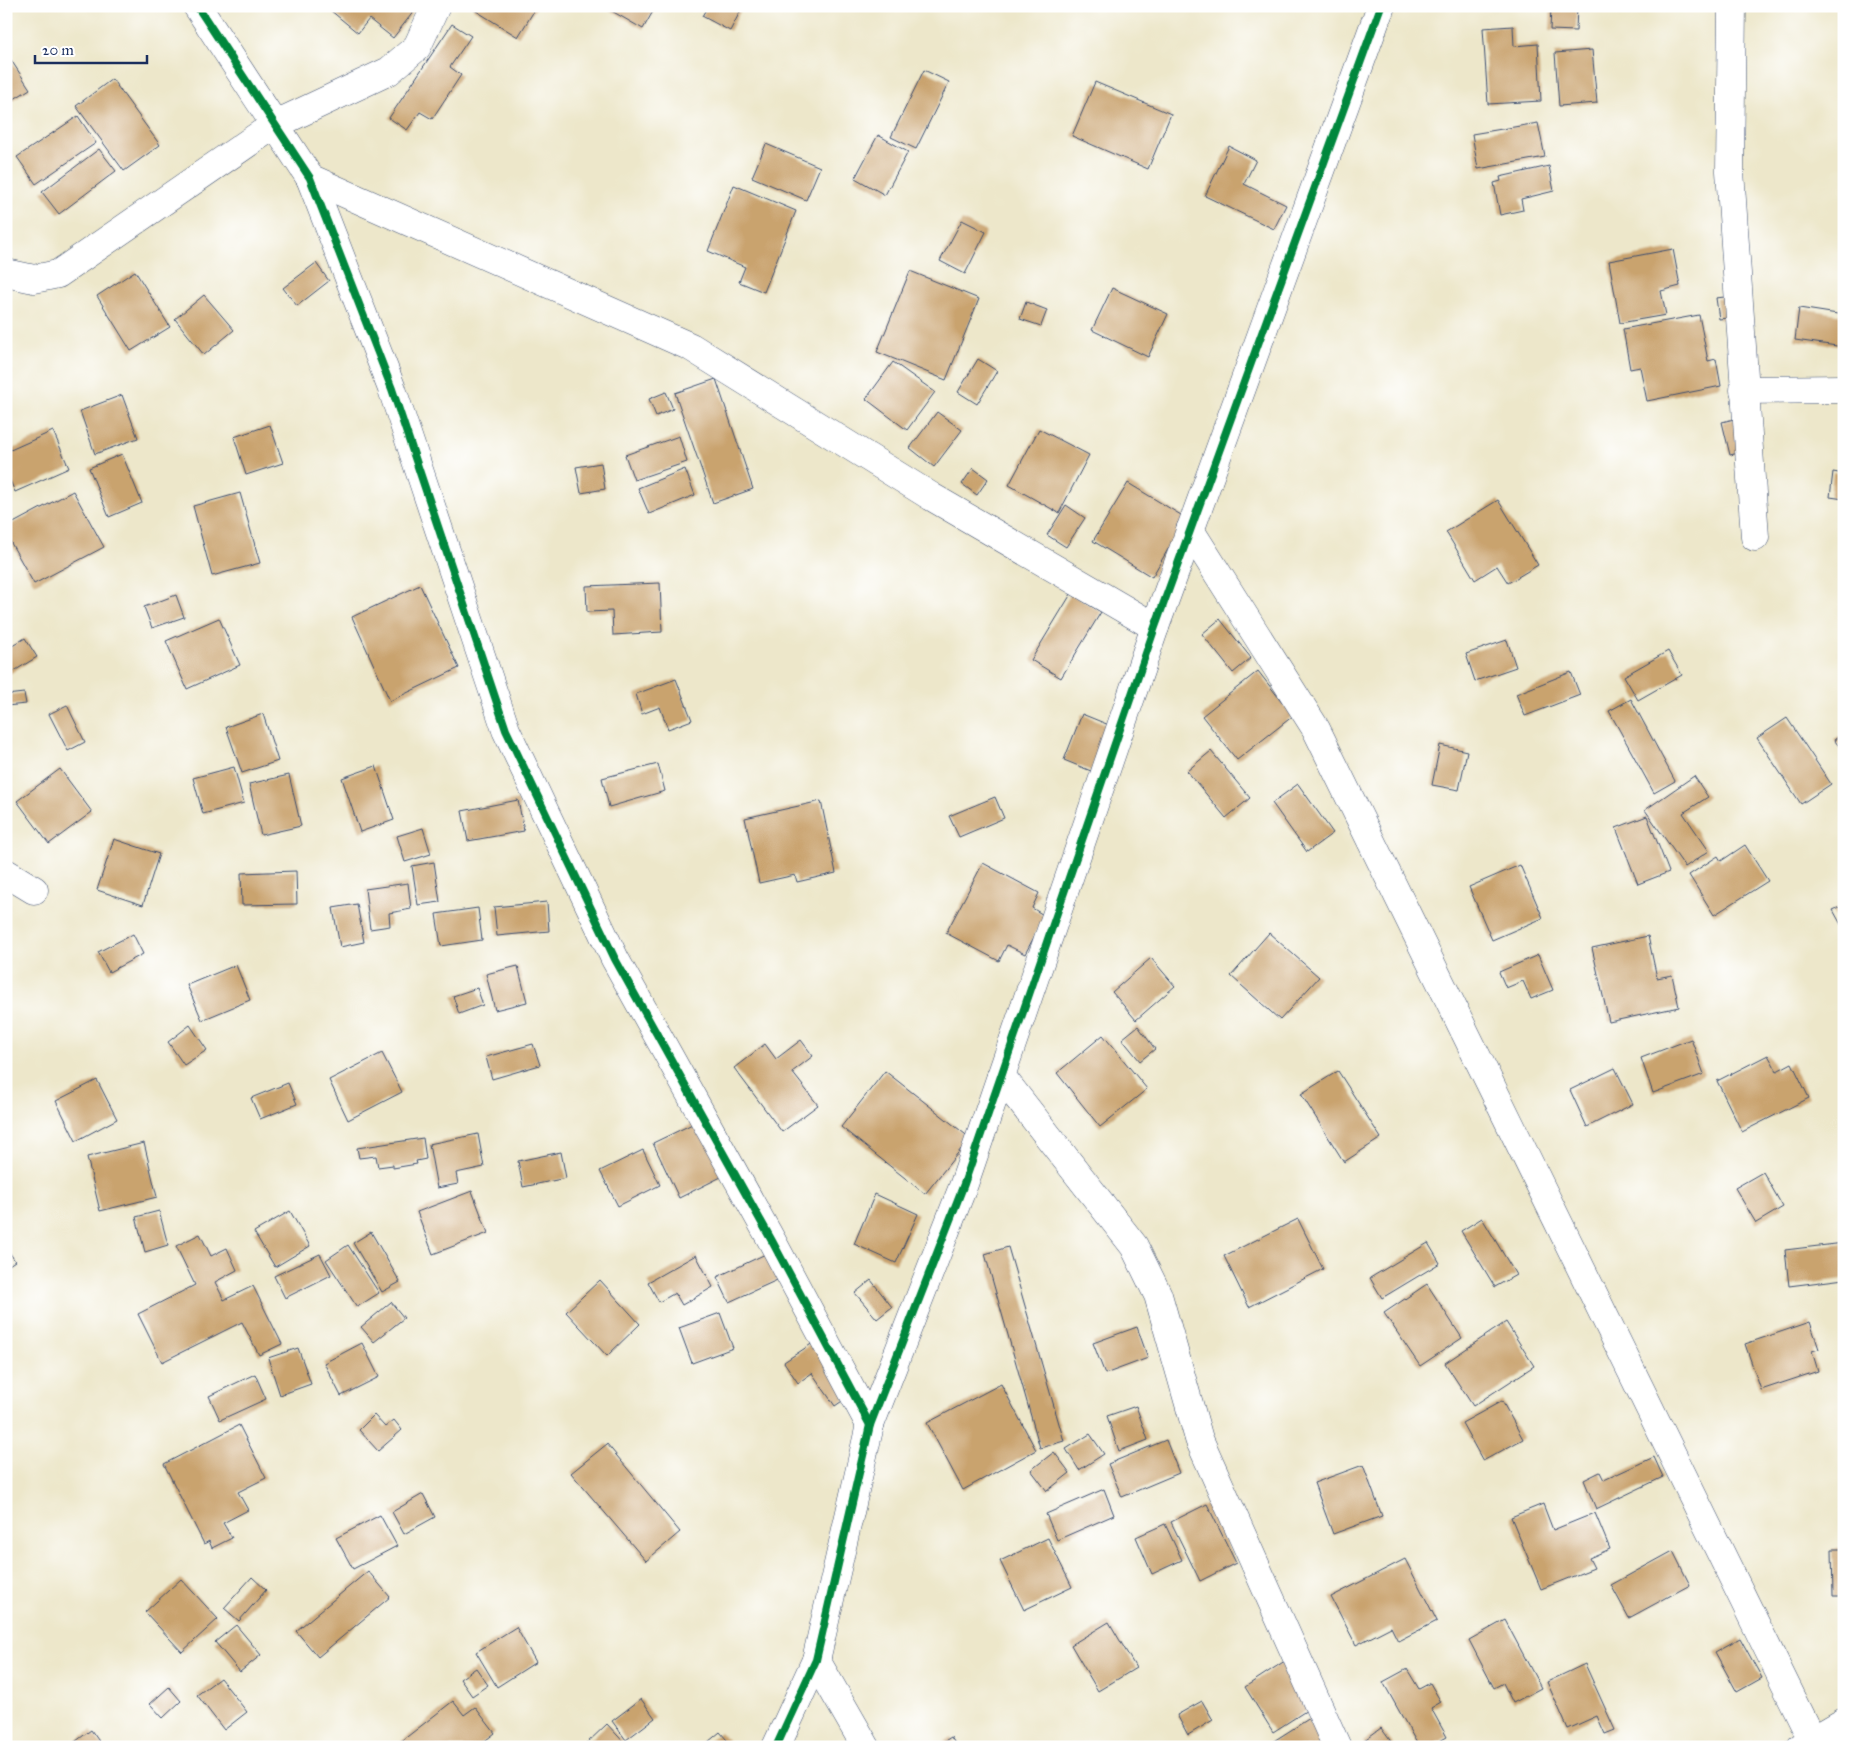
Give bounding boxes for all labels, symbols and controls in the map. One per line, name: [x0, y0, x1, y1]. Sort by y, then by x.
scale bar: [35, 32, 148, 64]
text: 20 m: [42, 41, 74, 59]

